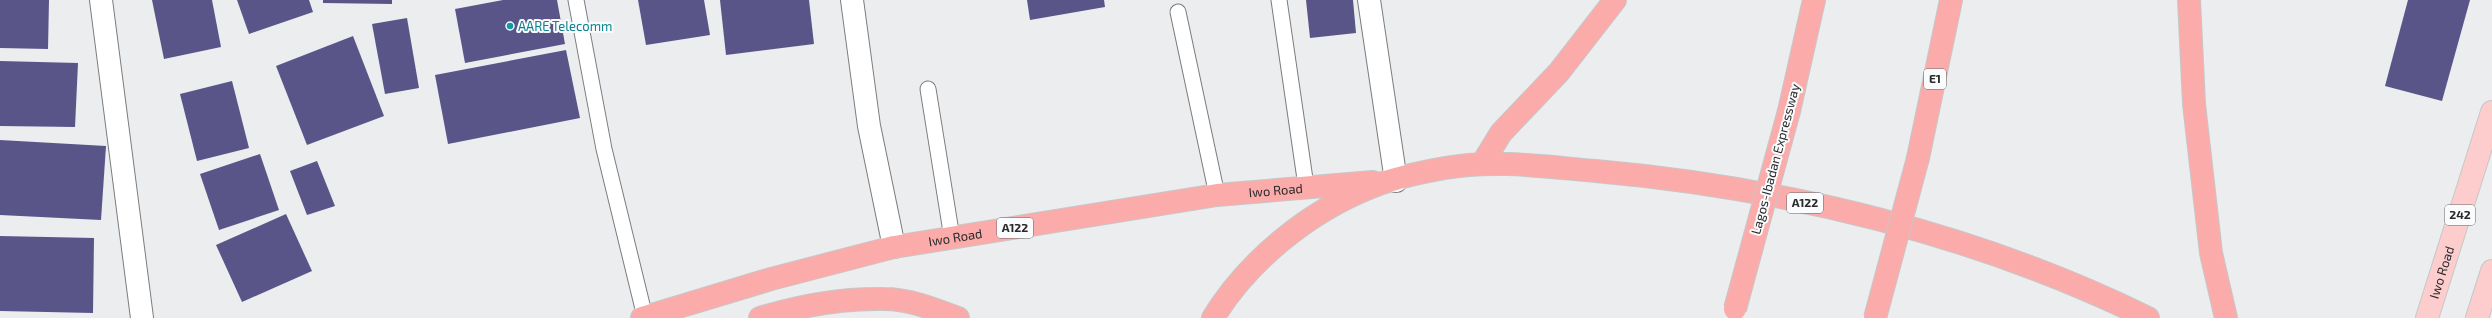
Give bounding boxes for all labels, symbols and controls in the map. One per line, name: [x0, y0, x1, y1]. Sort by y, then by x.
place label: AARE Telecomm: [518, 18, 612, 34]
marker: AARE Telecomm: [505, 21, 515, 31]
road number: E1: [1924, 69, 1946, 89]
street label: Lagos-Ibadan Expressway: [1747, 82, 1803, 236]
street label: Iwo Road: [1248, 180, 1304, 200]
road number: A122: [1787, 193, 1823, 213]
road number: 242: [2445, 205, 2475, 225]
road number: A122: [997, 218, 1033, 238]
street label: Iwo Road: [927, 225, 983, 249]
street label: Iwo Road: [2426, 244, 2457, 301]

